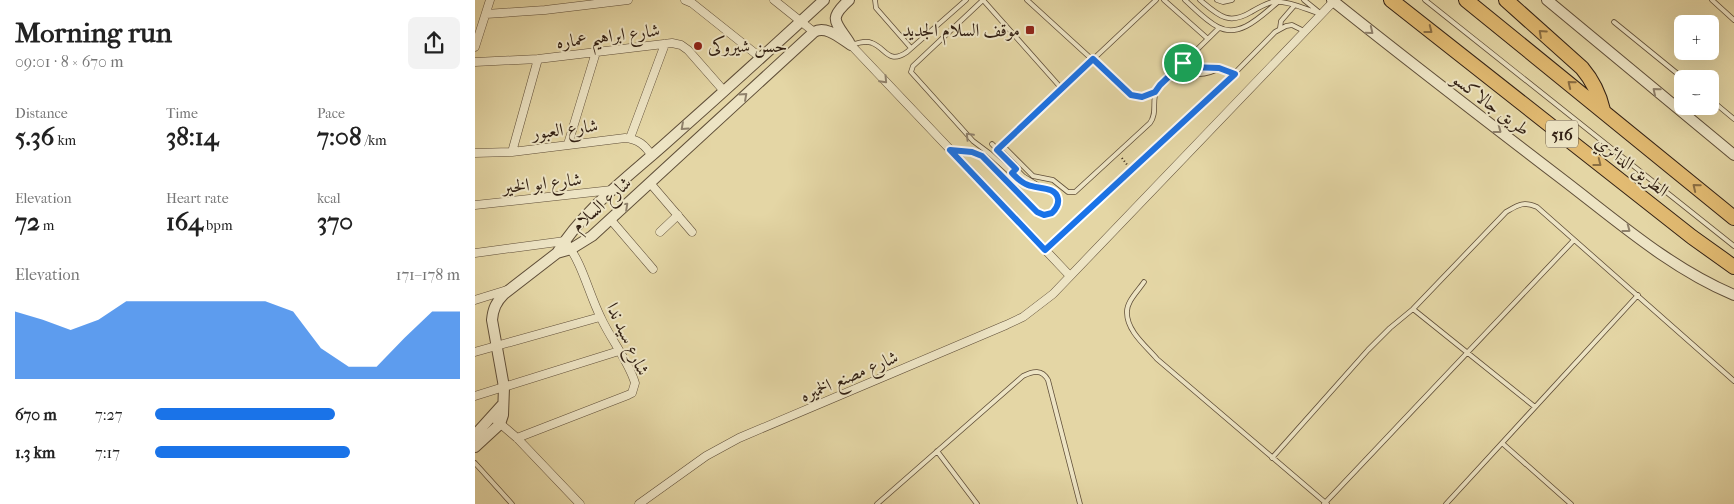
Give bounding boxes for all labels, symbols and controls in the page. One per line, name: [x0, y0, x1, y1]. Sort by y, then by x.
map controls: [1674, 15, 1719, 115]
button: +: [1674, 15, 1719, 60]
text: Morning run: [15, 16, 172, 49]
button: share: [408, 17, 460, 69]
street label: شارع ابراهيم عماره: [555, 20, 662, 60]
place label: موقف السلام الجديد: [902, 20, 1020, 46]
marker: موقف السلام الجديد: [1024, 24, 1036, 36]
one-way arrow: [1364, 25, 1373, 33]
one-way arrow: [1423, 25, 1432, 33]
one-way arrow: [1538, 30, 1547, 39]
place label: حسن شيروكى: [708, 34, 787, 58]
marker: حسن شيروكى: [692, 40, 704, 52]
pin: [1162, 42, 1204, 84]
icon: arrive: [1169, 49, 1197, 77]
text: 09:01 · 8 × 670 m: [15, 52, 124, 71]
street label: طريق جالاكسو: [1446, 67, 1534, 141]
button: −: [1674, 70, 1719, 115]
one-way arrow: [878, 75, 887, 84]
one-way arrow: [1567, 81, 1576, 90]
one-way arrow: [1653, 88, 1662, 96]
one-way arrow: [739, 92, 748, 101]
text: Distance: [15, 105, 68, 122]
text: Time: [166, 105, 198, 122]
text: Pace: [317, 105, 345, 122]
street label: شارع العبور: [529, 115, 600, 148]
road number: 516: [1546, 120, 1578, 148]
one-way arrow: [681, 121, 690, 130]
text: 5.36: [15, 122, 54, 151]
text: 38:14: [166, 122, 219, 151]
text: 7:08: [317, 122, 361, 151]
one-way arrow: [1492, 125, 1501, 133]
street label: الطريق الدائري: [1588, 131, 1673, 205]
text: km: [54, 132, 76, 149]
text: /km: [361, 132, 387, 149]
one-way arrow: [965, 133, 974, 142]
one-way arrow: [1592, 157, 1602, 166]
street label: شارع ابو الخير: [500, 169, 583, 202]
street label: شارع السلام: [567, 173, 639, 240]
one-way arrow: [1693, 184, 1702, 193]
text: Elevation: [15, 190, 72, 207]
text: Heart rate: [166, 190, 229, 207]
text: kcal: [317, 190, 341, 207]
one-way arrow: [620, 203, 629, 212]
text: 72: [15, 207, 40, 236]
text: 164: [166, 207, 203, 236]
text: 370: [317, 207, 353, 236]
text: m: [40, 217, 55, 234]
text: bpm: [203, 217, 233, 234]
one-way arrow: [1621, 223, 1631, 232]
text: Elevation: [15, 265, 80, 284]
text: 171–178 m: [396, 265, 460, 284]
street label: شارع سيد ندا: [598, 300, 653, 381]
street label: شارع مصنع الخميره: [797, 346, 903, 411]
text: 670 m: [15, 405, 57, 424]
text: 7:27: [95, 405, 123, 424]
text: 1.3 km: [15, 443, 55, 462]
text: 7:17: [95, 443, 120, 462]

